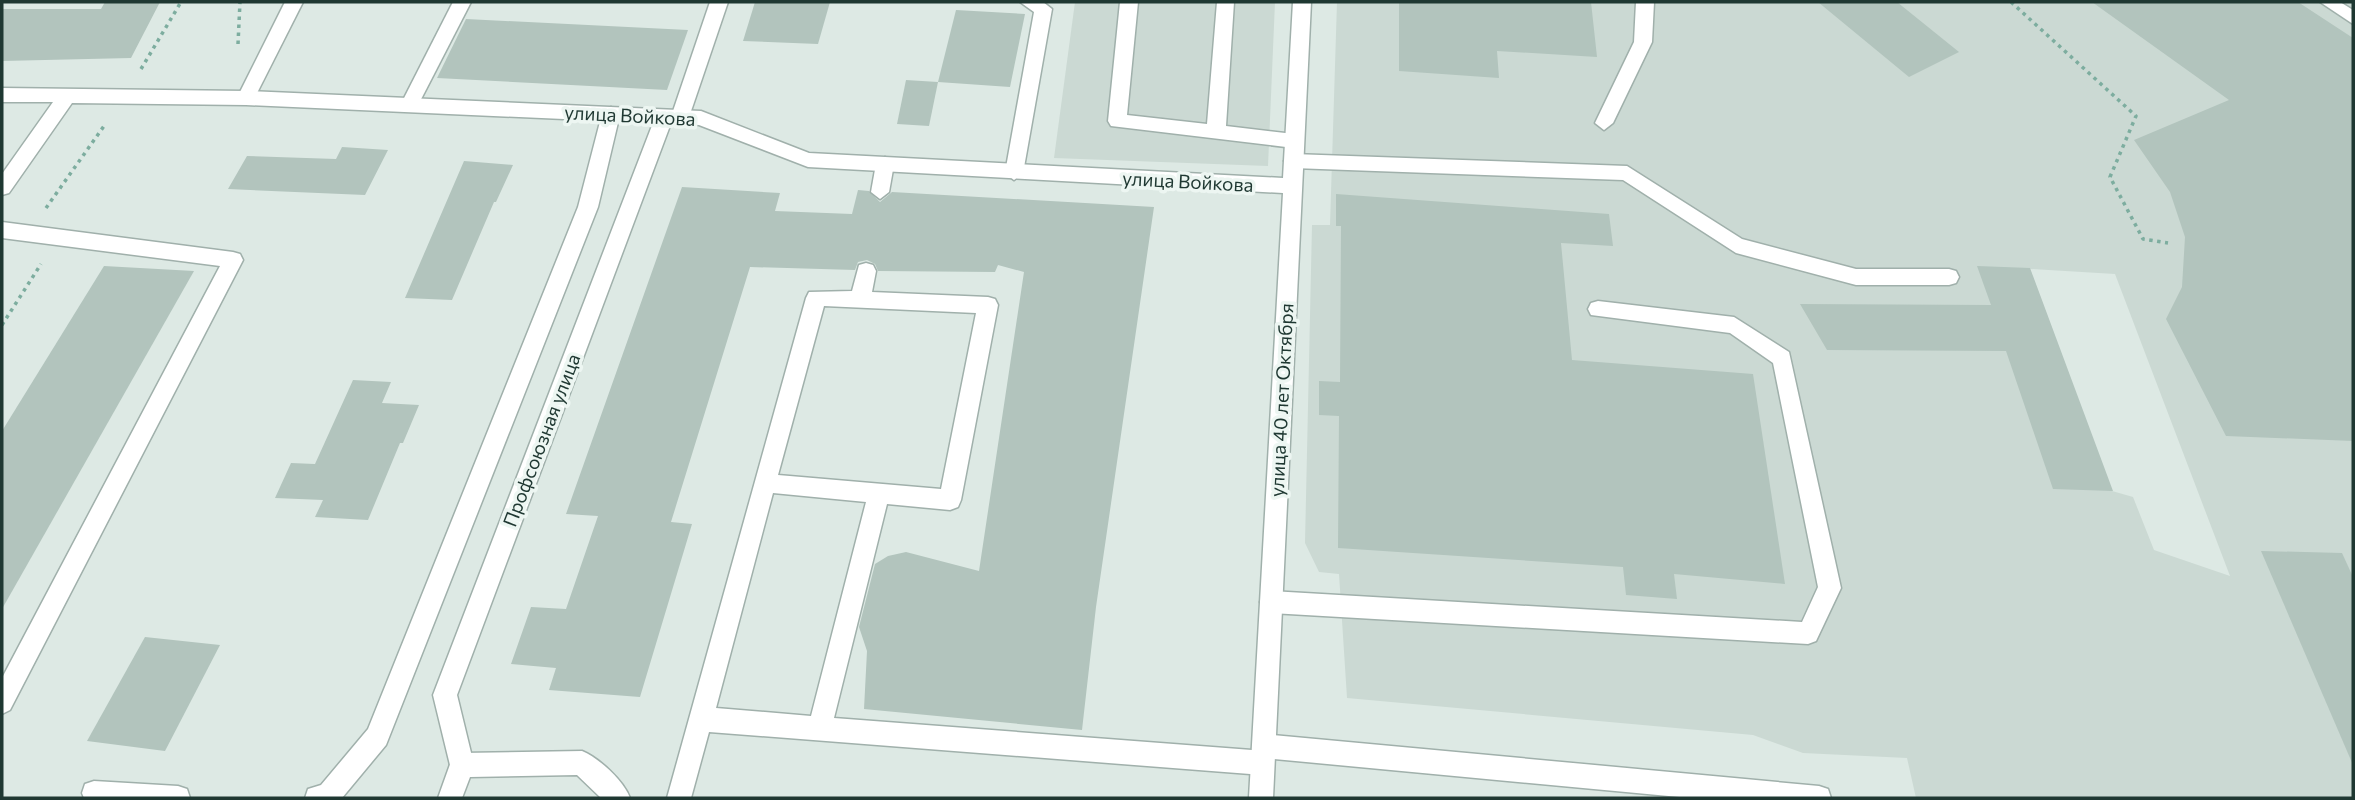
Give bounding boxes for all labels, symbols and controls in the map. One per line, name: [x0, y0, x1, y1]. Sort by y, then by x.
street label: улица Войкова: [564, 100, 696, 130]
street label: улица Войкова: [1122, 166, 1254, 196]
street label: улица 40 лет Октября: [1264, 303, 1298, 497]
street label: Профсоюзная улица: [497, 350, 585, 530]

